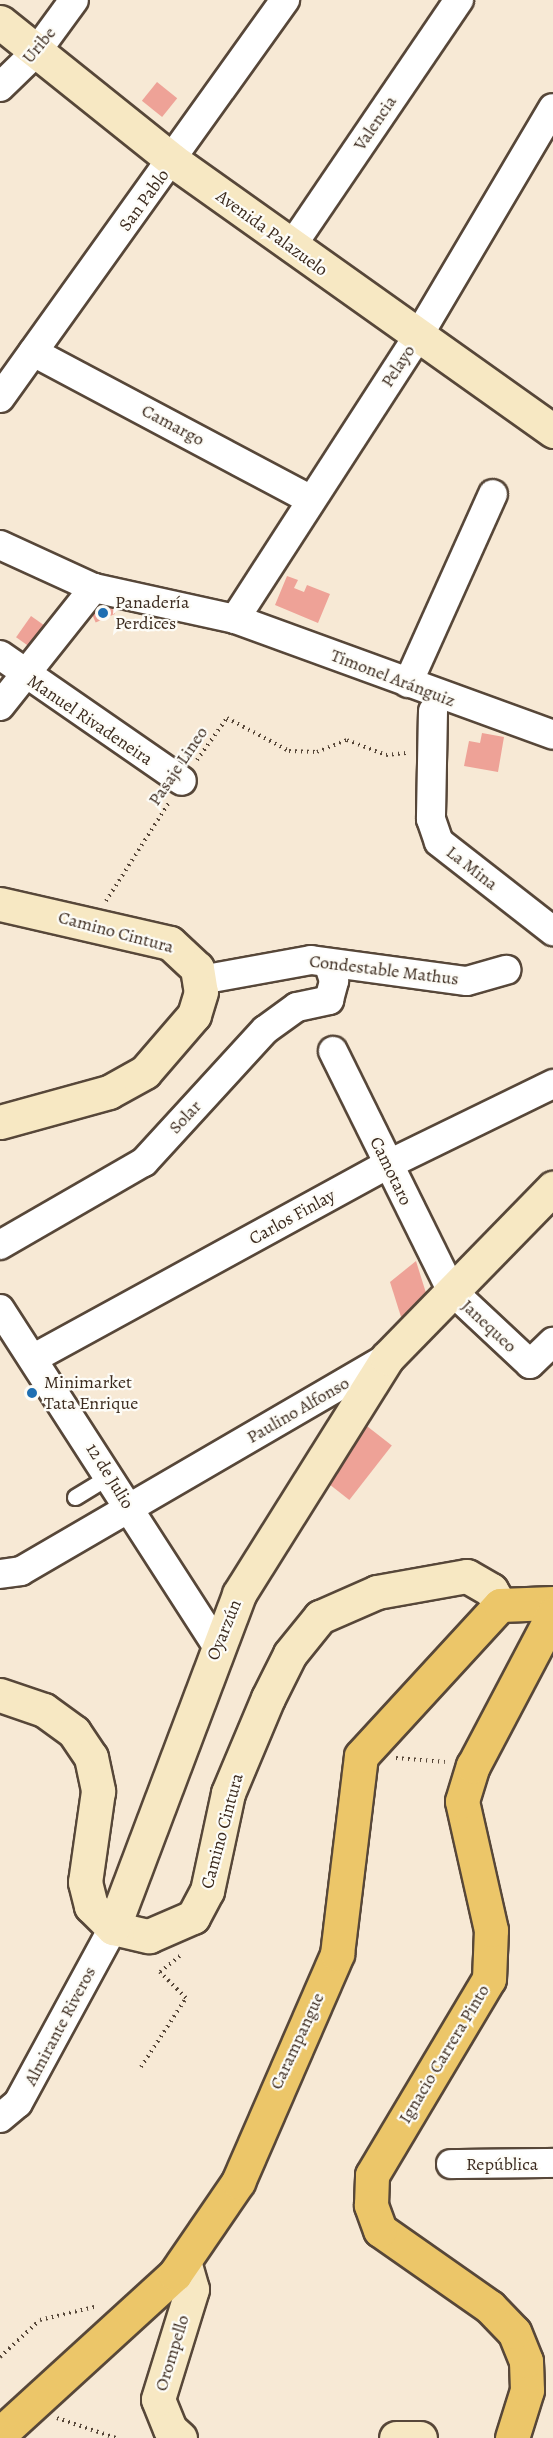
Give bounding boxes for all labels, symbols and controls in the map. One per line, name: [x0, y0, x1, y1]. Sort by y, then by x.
street label: Uribe: [18, 22, 60, 68]
street label: Valencia: [349, 92, 401, 154]
street label: San Pablo: [114, 165, 174, 235]
street label: Avenida Palazuelo: [212, 185, 332, 281]
street label: Pelayo: [376, 341, 420, 391]
street label: Camargo: [138, 400, 208, 450]
place label: Panadería Perdices: [115, 592, 189, 634]
marker: Panadería Perdices: [96, 606, 110, 620]
street label: Timonel Aránguiz: [328, 644, 458, 712]
street label: Manuel Rivadeneira: [23, 670, 157, 770]
street label: Pasaje Lineo: [144, 722, 212, 810]
street label: La Mina: [442, 841, 502, 895]
street label: Camino Cintura: [56, 906, 176, 958]
street label: Condestable Mathus: [308, 950, 460, 990]
street label: Solar: [164, 1096, 206, 1138]
street label: Camotaro: [365, 1133, 417, 1209]
street label: Carlos Finlay: [245, 1185, 339, 1249]
street label: Janequeo: [457, 1295, 521, 1357]
place label: Minimarket Tata Enrique: [44, 1372, 138, 1414]
street label: Paulino Alfonso: [243, 1372, 353, 1448]
marker: Minimarket Tata Enrique: [25, 1386, 39, 1400]
street label: 12 de Julio: [81, 1439, 139, 1513]
street label: Oyarzún: [202, 1596, 246, 1664]
street label: Camino Cintura: [196, 1771, 248, 1891]
street label: Almirante Riveros: [20, 1963, 100, 2089]
street label: Ignacio Carrera Pinto: [394, 1981, 494, 2127]
street label: Carampangue: [265, 1989, 329, 2093]
street label: República: [466, 2153, 538, 2175]
street label: Orompello: [150, 2312, 194, 2394]

